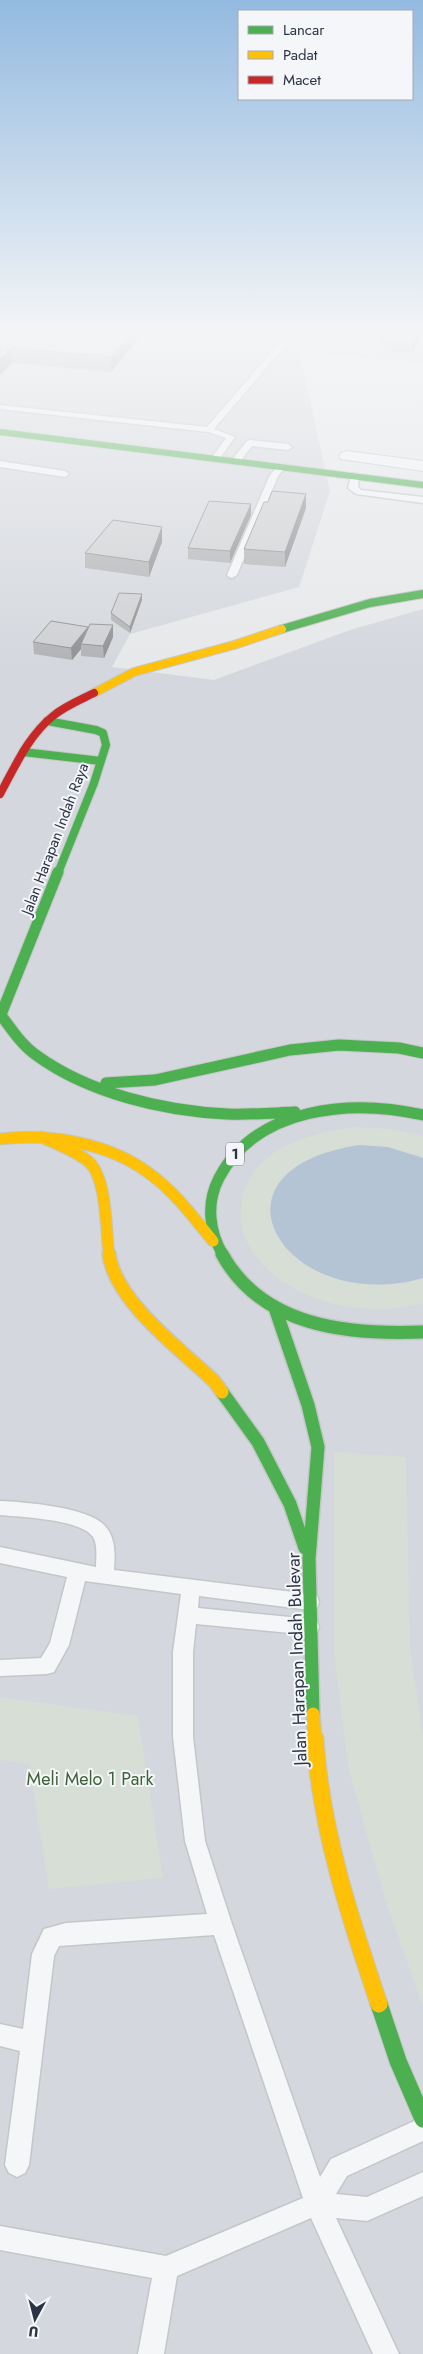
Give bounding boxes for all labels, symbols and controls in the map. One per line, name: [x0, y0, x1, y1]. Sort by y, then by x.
legend: [238, 10, 413, 100]
text: Lancar: [283, 19, 325, 41]
text: Padat: [283, 44, 318, 66]
text: Macet: [283, 69, 321, 91]
street label: Jalan Harapan Indah Raya: [15, 760, 94, 920]
road number: 1: [226, 1142, 244, 1166]
street label: Jalan Harapan Indah Bulevar: [280, 1551, 314, 1768]
park label: Meli Melo 1 Park: [27, 1766, 154, 1792]
north arrow: [10, 2294, 60, 2344]
text: U: [27, 2321, 40, 2342]

